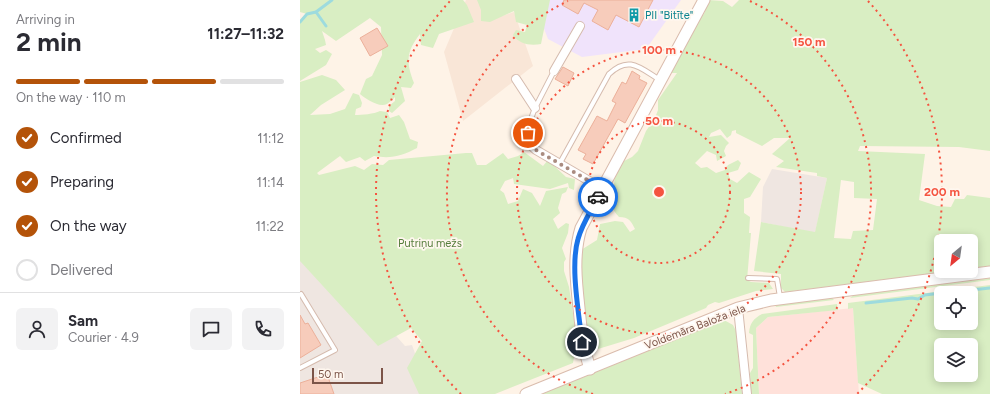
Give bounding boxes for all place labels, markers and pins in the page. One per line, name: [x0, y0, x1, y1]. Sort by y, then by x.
building icon: PII "Bitīte": [626, 7, 642, 23]
place label: PII "Bitīte": [645, 9, 693, 22]
pin: [511, 116, 545, 150]
centre of rings: [652, 185, 666, 199]
pin: [565, 325, 599, 359]

